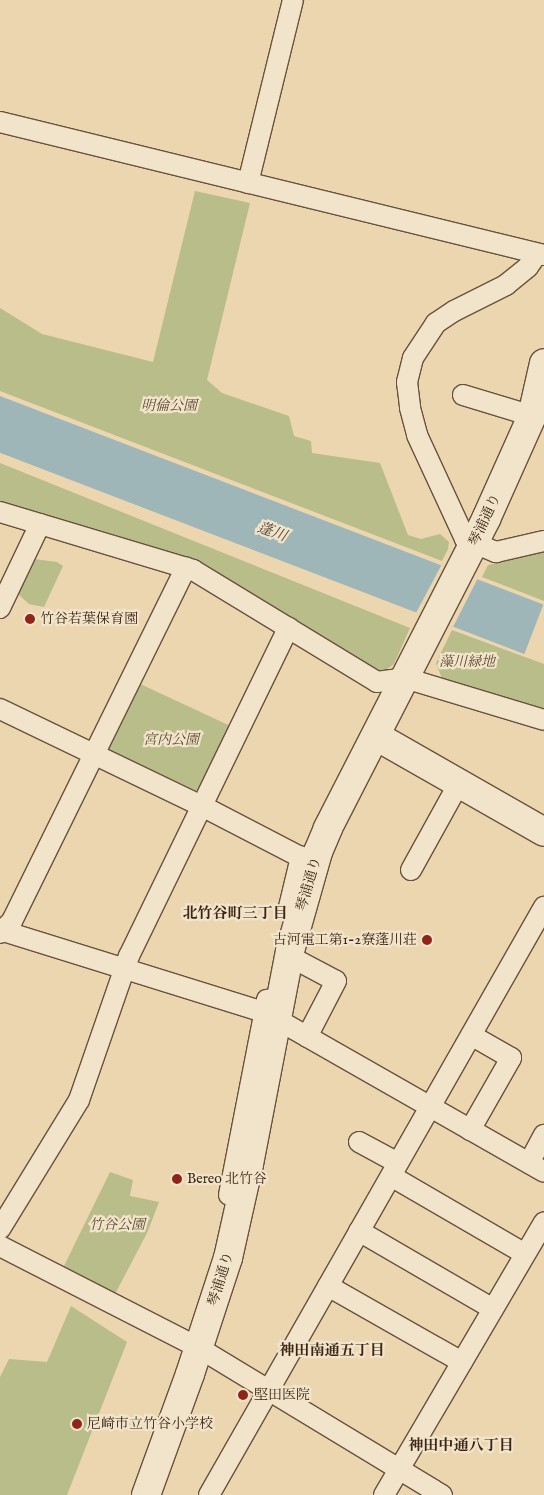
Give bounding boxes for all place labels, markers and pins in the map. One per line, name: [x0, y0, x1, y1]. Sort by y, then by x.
place label: 竹谷若葉保育園: [40, 611, 138, 627]
marker: 竹谷若葉保育園: [24, 613, 36, 625]
place label: 古河電工第1-2寮蓬川荘: [273, 932, 417, 948]
marker: 古河電工第1-2寮蓬川荘: [421, 934, 433, 946]
place label: Bereo 北竹谷: [187, 1171, 267, 1187]
marker: Bereo 北竹谷: [171, 1173, 183, 1185]
place label: 堅田医院: [254, 1387, 310, 1403]
marker: 堅田医院: [236, 1388, 250, 1402]
place label: 尼崎市立竹谷小学校: [87, 1416, 213, 1432]
marker: 尼崎市立竹谷小学校: [71, 1418, 83, 1430]

